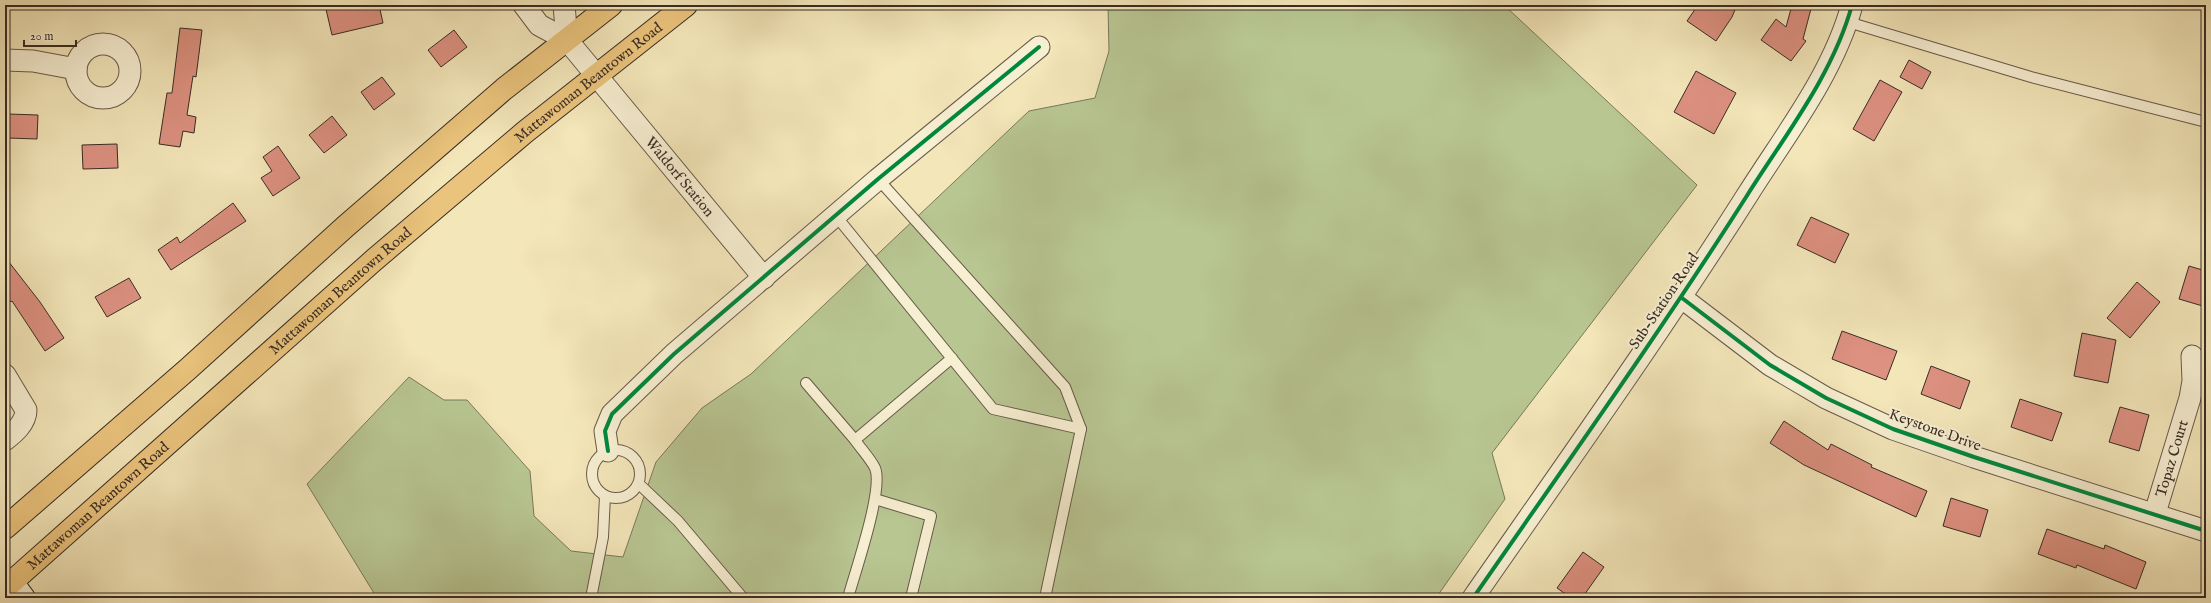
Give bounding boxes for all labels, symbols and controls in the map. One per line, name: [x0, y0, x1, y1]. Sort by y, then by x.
street label: Mattawoman Beantown Road: [510, 17, 667, 147]
scale bar: [24, 22, 76, 48]
text: 20 m: [30, 29, 53, 44]
street label: Waldorf Station: [641, 132, 719, 221]
street label: Mattawoman Beantown Road: [265, 222, 416, 359]
street label: Sub-Station Road: [1625, 248, 1704, 353]
street label: Keystone Drive: [1886, 405, 1984, 455]
street label: Topaz Court: [2151, 418, 2192, 499]
street label: Mattawoman Beantown Road: [23, 437, 173, 574]

